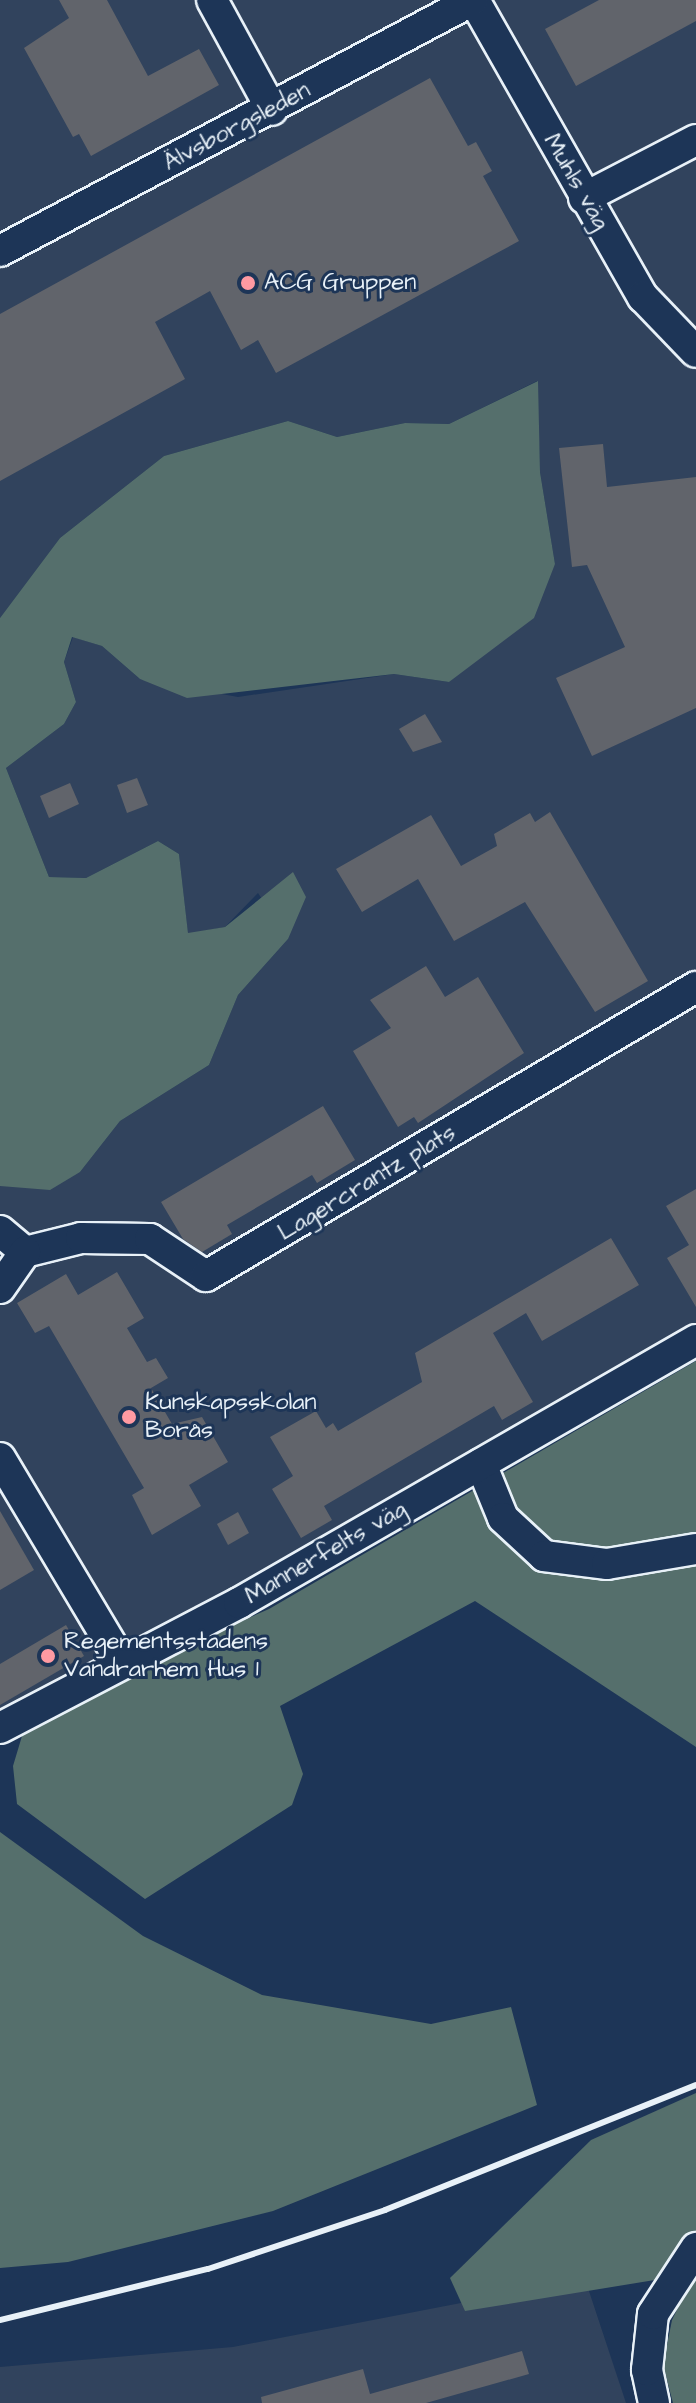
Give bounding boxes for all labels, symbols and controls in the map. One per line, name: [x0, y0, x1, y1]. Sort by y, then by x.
street label: Älvsborgsleden: [159, 76, 315, 178]
street label: Muhls väg: [537, 129, 615, 235]
place label: ACG Gruppen: [264, 269, 416, 297]
marker: ACG Gruppen: [239, 274, 257, 292]
street label: Lagercrantz plats: [273, 1119, 461, 1247]
place label: Kunskapsskolan Borås: [145, 1389, 316, 1445]
marker: Kunskapsskolan Borås: [120, 1408, 138, 1426]
street label: Mannerfelts väg: [240, 1495, 412, 1611]
place label: Regementsstadens Vandrarhem Hus 1: [64, 1628, 268, 1684]
marker: Regementsstadens Vandrarhem Hus 1: [39, 1647, 57, 1665]

